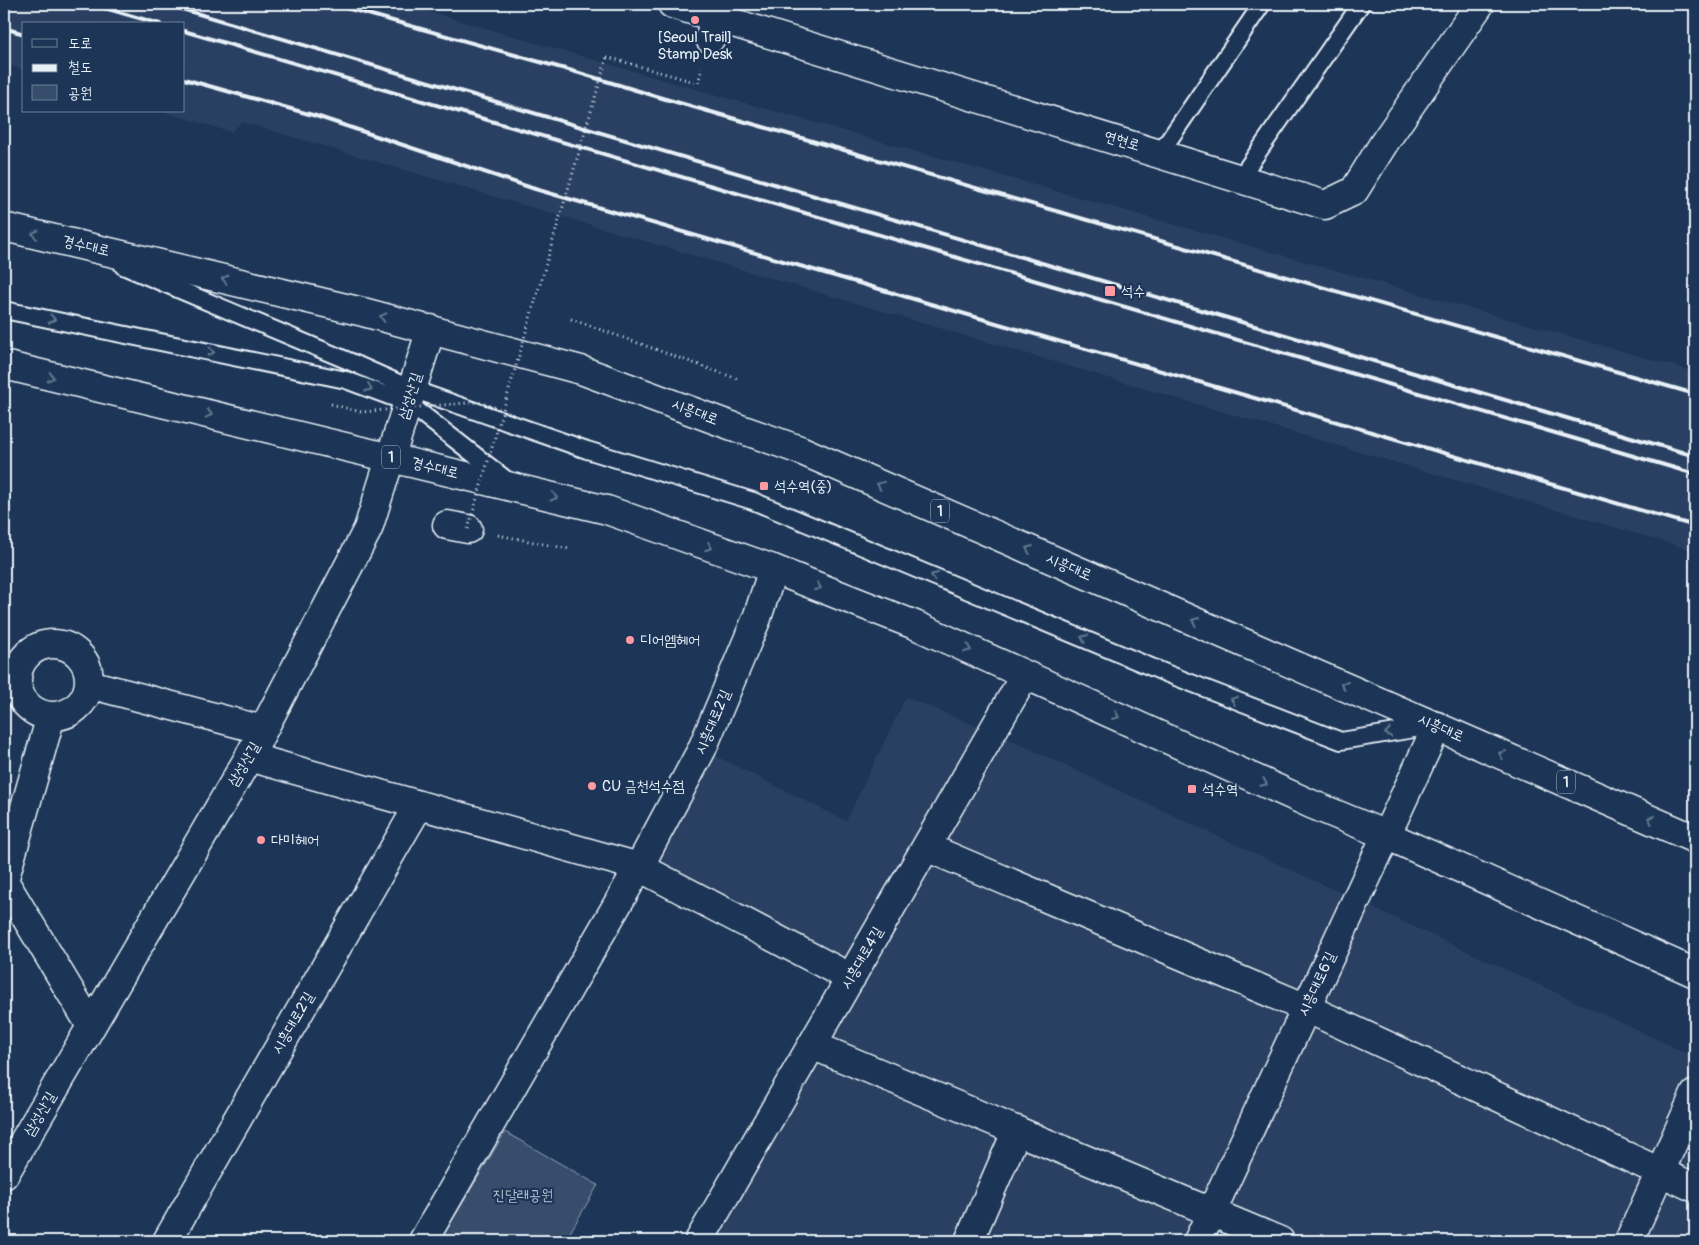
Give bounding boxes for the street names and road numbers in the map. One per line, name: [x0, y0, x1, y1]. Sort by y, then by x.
street label: 연현로: [1102, 127, 1142, 155]
street label: 경수대로: [60, 231, 112, 261]
street label: 삼성산길: [394, 370, 426, 422]
street label: 시흥대로: [669, 394, 721, 430]
road number: 1: [382, 446, 400, 468]
street label: 경수대로: [409, 453, 461, 483]
road number: 1: [931, 500, 949, 522]
street label: 시흥대로: [1043, 549, 1095, 585]
street label: 시흥대로2길: [691, 687, 735, 757]
street label: 시흥대로: [1415, 710, 1467, 746]
street label: 삼성산길: [224, 738, 264, 790]
road number: 1: [1557, 770, 1575, 794]
street label: 시흥대로4길: [837, 923, 887, 993]
street label: 시흥대로6길: [1294, 949, 1340, 1019]
street label: 시흥대로2길: [268, 988, 318, 1058]
street label: 삼성산길: [20, 1088, 60, 1140]

